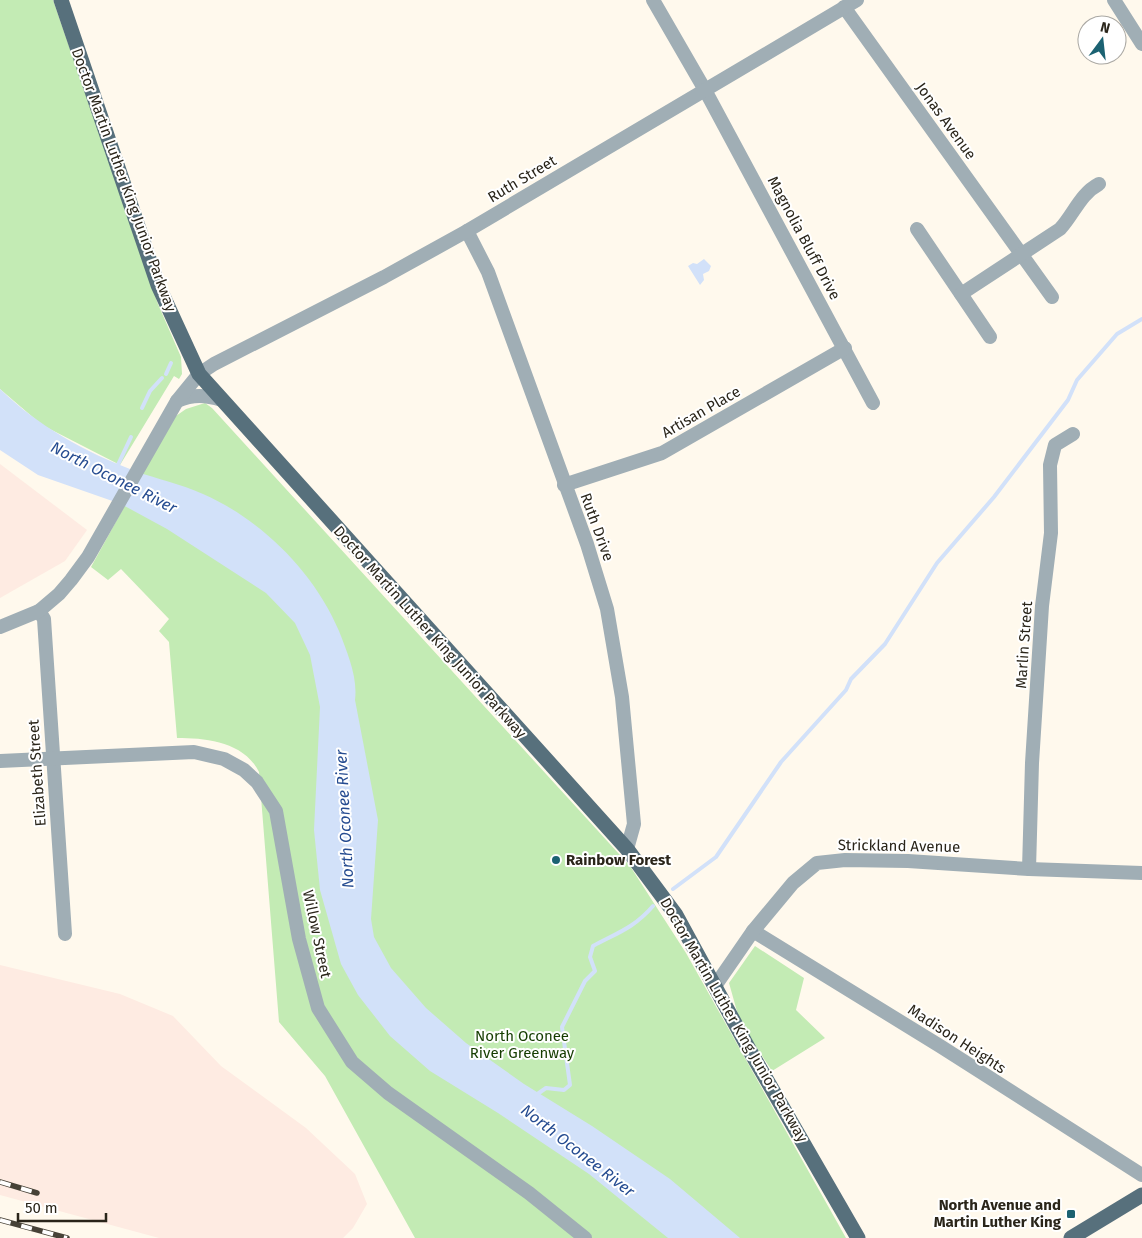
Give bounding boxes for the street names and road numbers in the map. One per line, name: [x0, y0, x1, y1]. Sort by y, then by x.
street label: Doctor Martin Luther King Junior Parkway: [68, 46, 180, 315]
street label: Jonas Avenue: [912, 79, 980, 163]
street label: Ruth Street: [484, 151, 560, 206]
street label: Magnolia Bluff Drive: [764, 173, 844, 303]
street label: Artisan Place: [658, 382, 744, 442]
street label: Ruth Drive: [576, 490, 618, 564]
street label: Doctor Martin Luther King Junior Parkway: [330, 522, 531, 742]
street label: Marlin Street: [1012, 600, 1036, 689]
street label: Elizabeth Street: [24, 718, 50, 827]
street label: Strickland Avenue: [838, 836, 960, 856]
street label: Willow Street: [299, 888, 335, 980]
street label: Doctor Martin Luther King Junior Parkway: [656, 895, 812, 1146]
street label: Madison Heights: [905, 1001, 1009, 1077]

